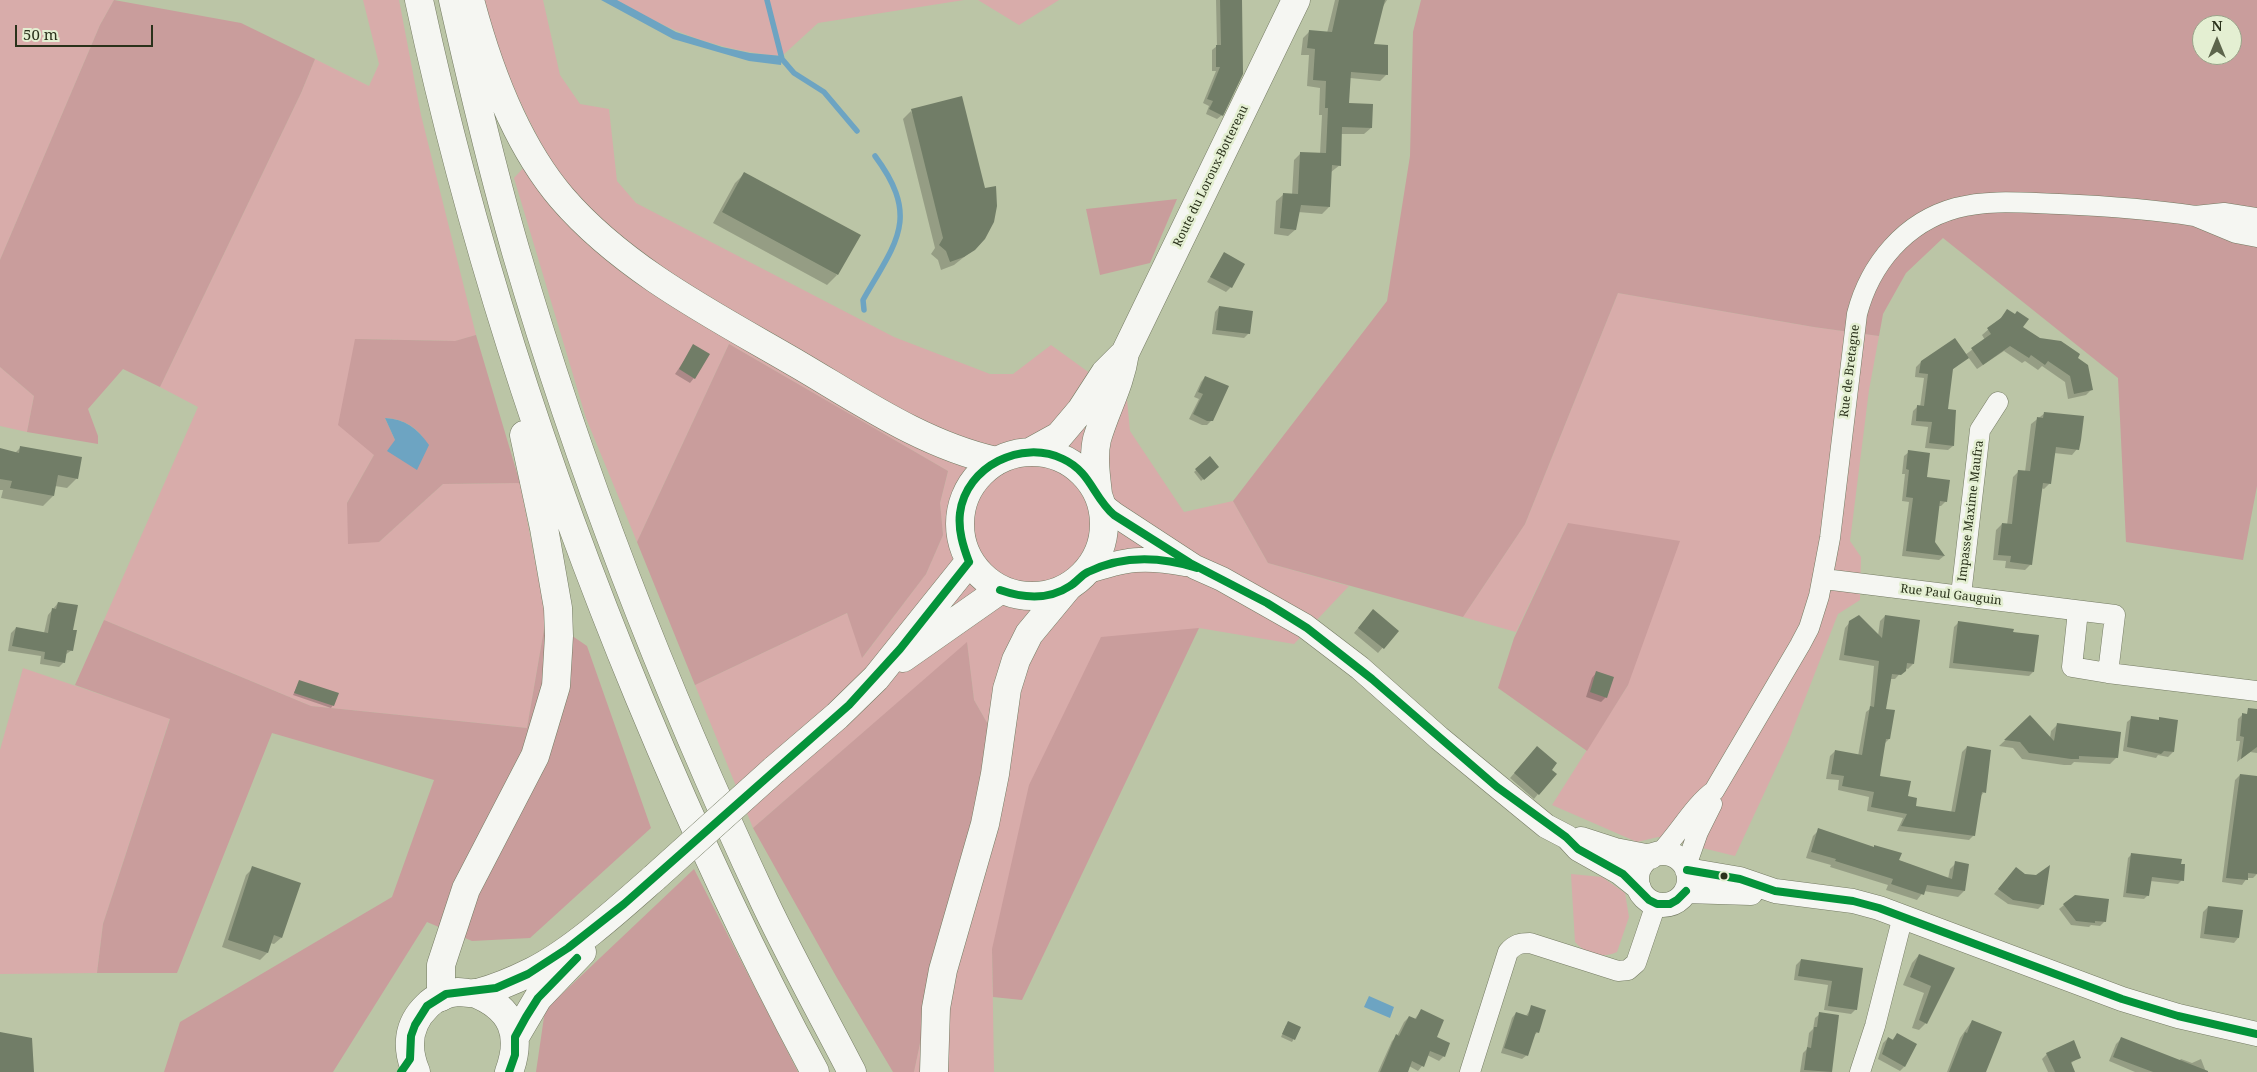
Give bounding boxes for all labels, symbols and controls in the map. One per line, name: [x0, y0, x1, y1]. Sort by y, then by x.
scale bar: [18, 15, 155, 47]
north arrow: [2192, 15, 2242, 65]
text: N: [2211, 16, 2223, 35]
text: 50 m: [23, 24, 58, 44]
street label: Route du Loroux-Bottereau: [1170, 103, 1252, 249]
street label: Rue de Bretagne: [1837, 324, 1863, 418]
street label: Impasse Maxime Maufra: [1955, 440, 1987, 582]
street label: Rue Paul Gauguin: [1899, 582, 2003, 608]
unlabelled marker: [1719, 871, 1729, 881]

